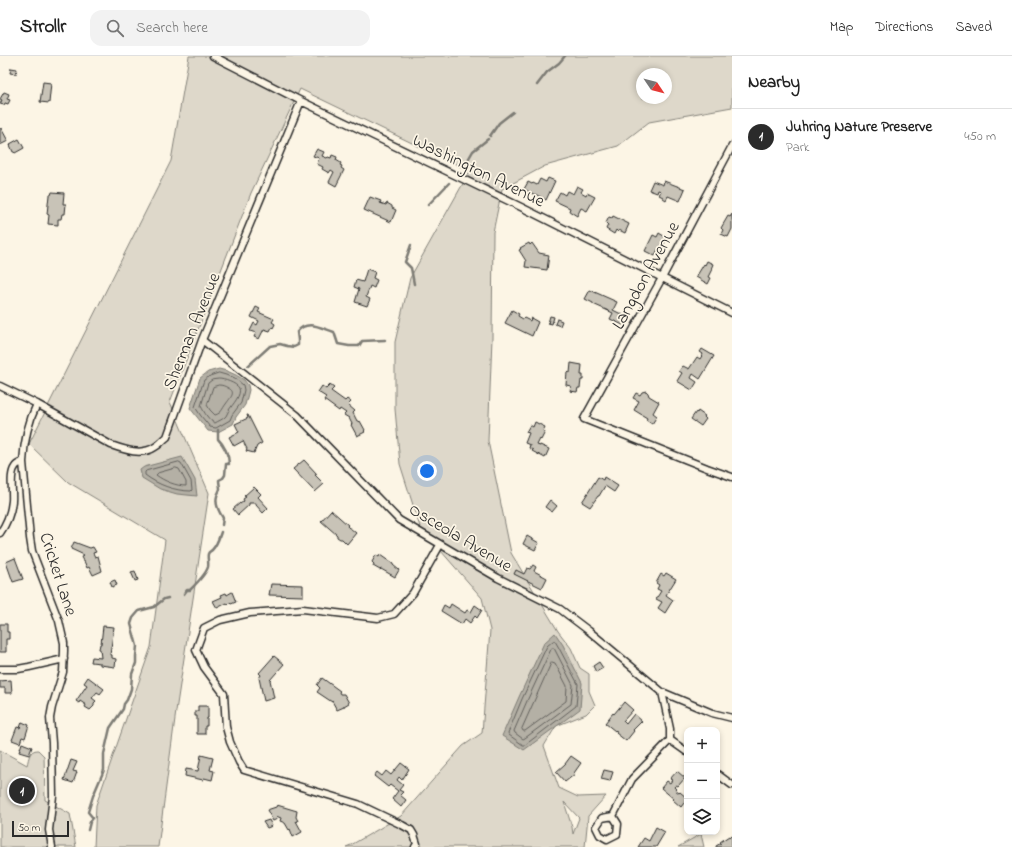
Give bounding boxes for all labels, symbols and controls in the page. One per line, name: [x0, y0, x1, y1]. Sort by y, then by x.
search box: [90, 10, 370, 46]
text: Strollr: [20, 14, 66, 41]
icon: search: [104, 17, 126, 39]
text: Search here: [136, 17, 208, 39]
text: Map: [830, 17, 853, 38]
text: Directions: [875, 17, 933, 38]
text: Saved: [955, 17, 992, 38]
north arrow: [636, 68, 672, 104]
text: Nearby: [748, 70, 800, 95]
text: Juhring Nature Preserve: [786, 116, 932, 138]
text: 1: [759, 127, 763, 146]
text: 450 m: [964, 127, 996, 146]
street label: Washington Avenue: [407, 129, 549, 216]
text: Park: [786, 138, 810, 157]
street label: Langdon Avenue: [606, 216, 689, 335]
street label: Sherman Avenue: [157, 268, 229, 394]
your location: [417, 461, 437, 481]
street label: Osceola Avenue: [403, 497, 518, 580]
street label: Cricket Lane: [31, 529, 83, 621]
map controls: [684, 727, 720, 835]
button: +: [684, 727, 720, 763]
button: −: [684, 763, 720, 799]
pin: 1: [9, 776, 35, 806]
button: layers: [684, 799, 720, 835]
scale bar: [12, 819, 69, 838]
text: 50 m: [18, 820, 40, 836]

